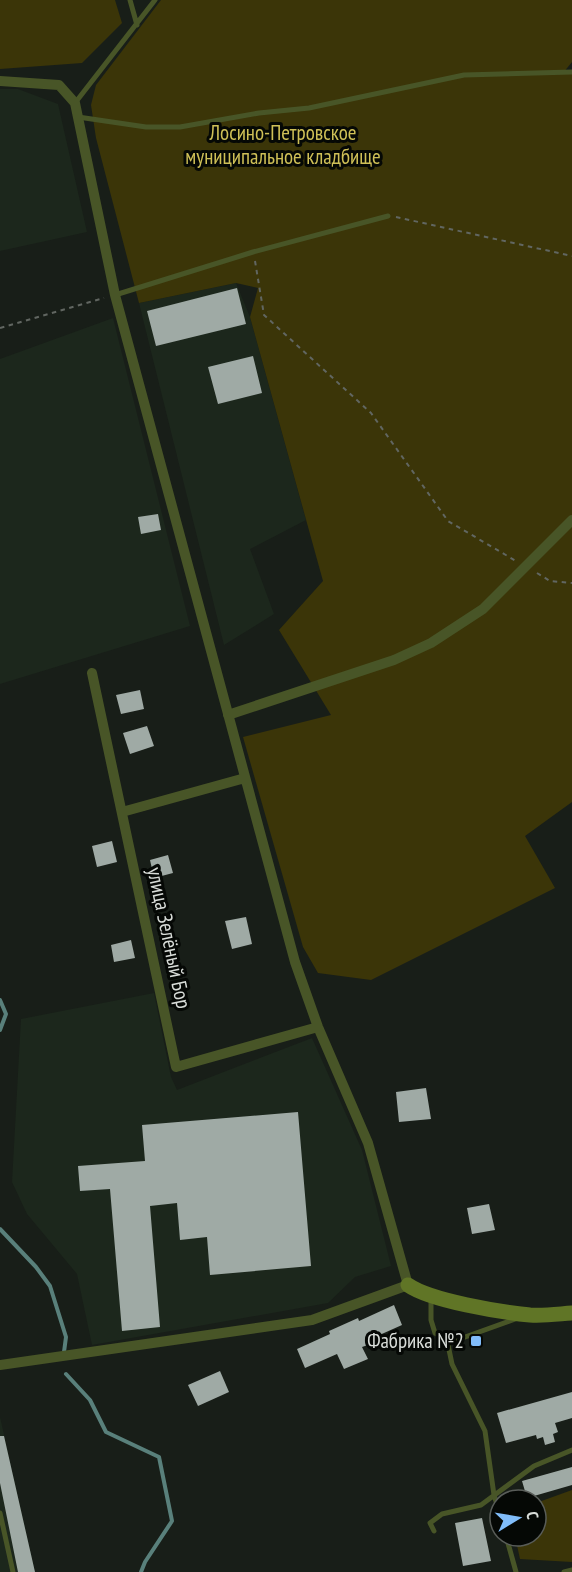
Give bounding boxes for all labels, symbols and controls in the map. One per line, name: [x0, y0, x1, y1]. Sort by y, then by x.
park label: Лосино-Петровское муниципальное кладбище: [185, 119, 381, 170]
street label: улица Зелёный Бор: [141, 865, 198, 1011]
place label: Фабрика №2: [367, 1327, 464, 1354]
marker: Фабрика №2: [469, 1334, 483, 1348]
north arrow: [488, 1488, 548, 1548]
text: С: [522, 1510, 543, 1521]

